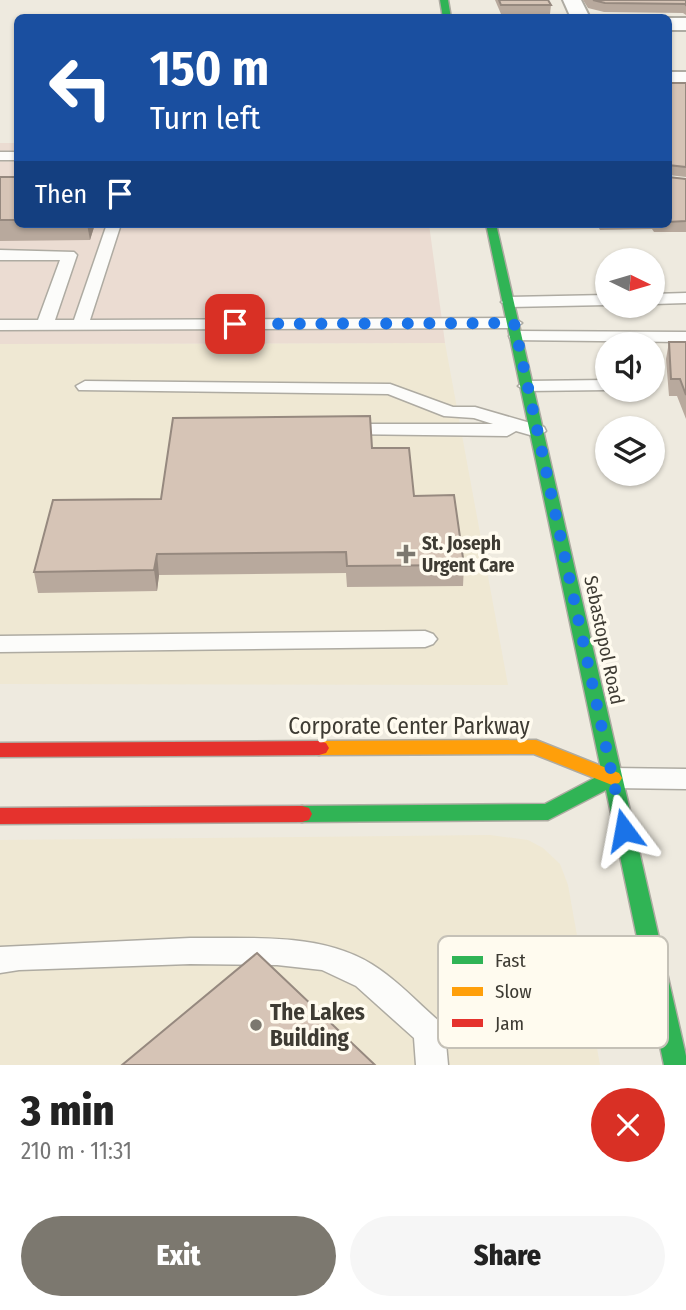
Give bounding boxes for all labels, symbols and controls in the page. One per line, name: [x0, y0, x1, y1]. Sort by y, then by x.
text: 150 m: [150, 39, 269, 98]
icon: left: [35, 42, 126, 133]
text: Turn left: [150, 99, 260, 137]
icon: arrive: [101, 175, 139, 213]
text: Then: [35, 179, 87, 210]
north arrow: [595, 248, 665, 318]
map controls: [595, 248, 665, 486]
pin: [205, 294, 265, 354]
icon: arrive: [216, 305, 254, 343]
button: sound: [595, 332, 665, 402]
button: layers: [595, 416, 665, 486]
place label: St. Joseph Urgent Care: [422, 532, 515, 577]
marker: St. Joseph Urgent Care: [396, 544, 416, 564]
street label: Sebastopol Road: [579, 574, 629, 706]
street label: Corporate Center Parkway: [288, 712, 531, 740]
position arrow: [587, 793, 661, 867]
legend: [438, 936, 668, 1048]
text: Fast: [495, 949, 526, 972]
text: Slow: [495, 980, 532, 1003]
place label: The Lakes Building: [270, 998, 365, 1052]
text: Jam: [495, 1012, 524, 1035]
marker: The Lakes Building: [248, 1017, 264, 1033]
text: 3 min: [21, 1086, 114, 1136]
button: close: [591, 1088, 665, 1162]
text: 210 m · 11:31: [21, 1137, 132, 1165]
button: Exit: [21, 1216, 336, 1296]
button: Share: [350, 1216, 665, 1296]

